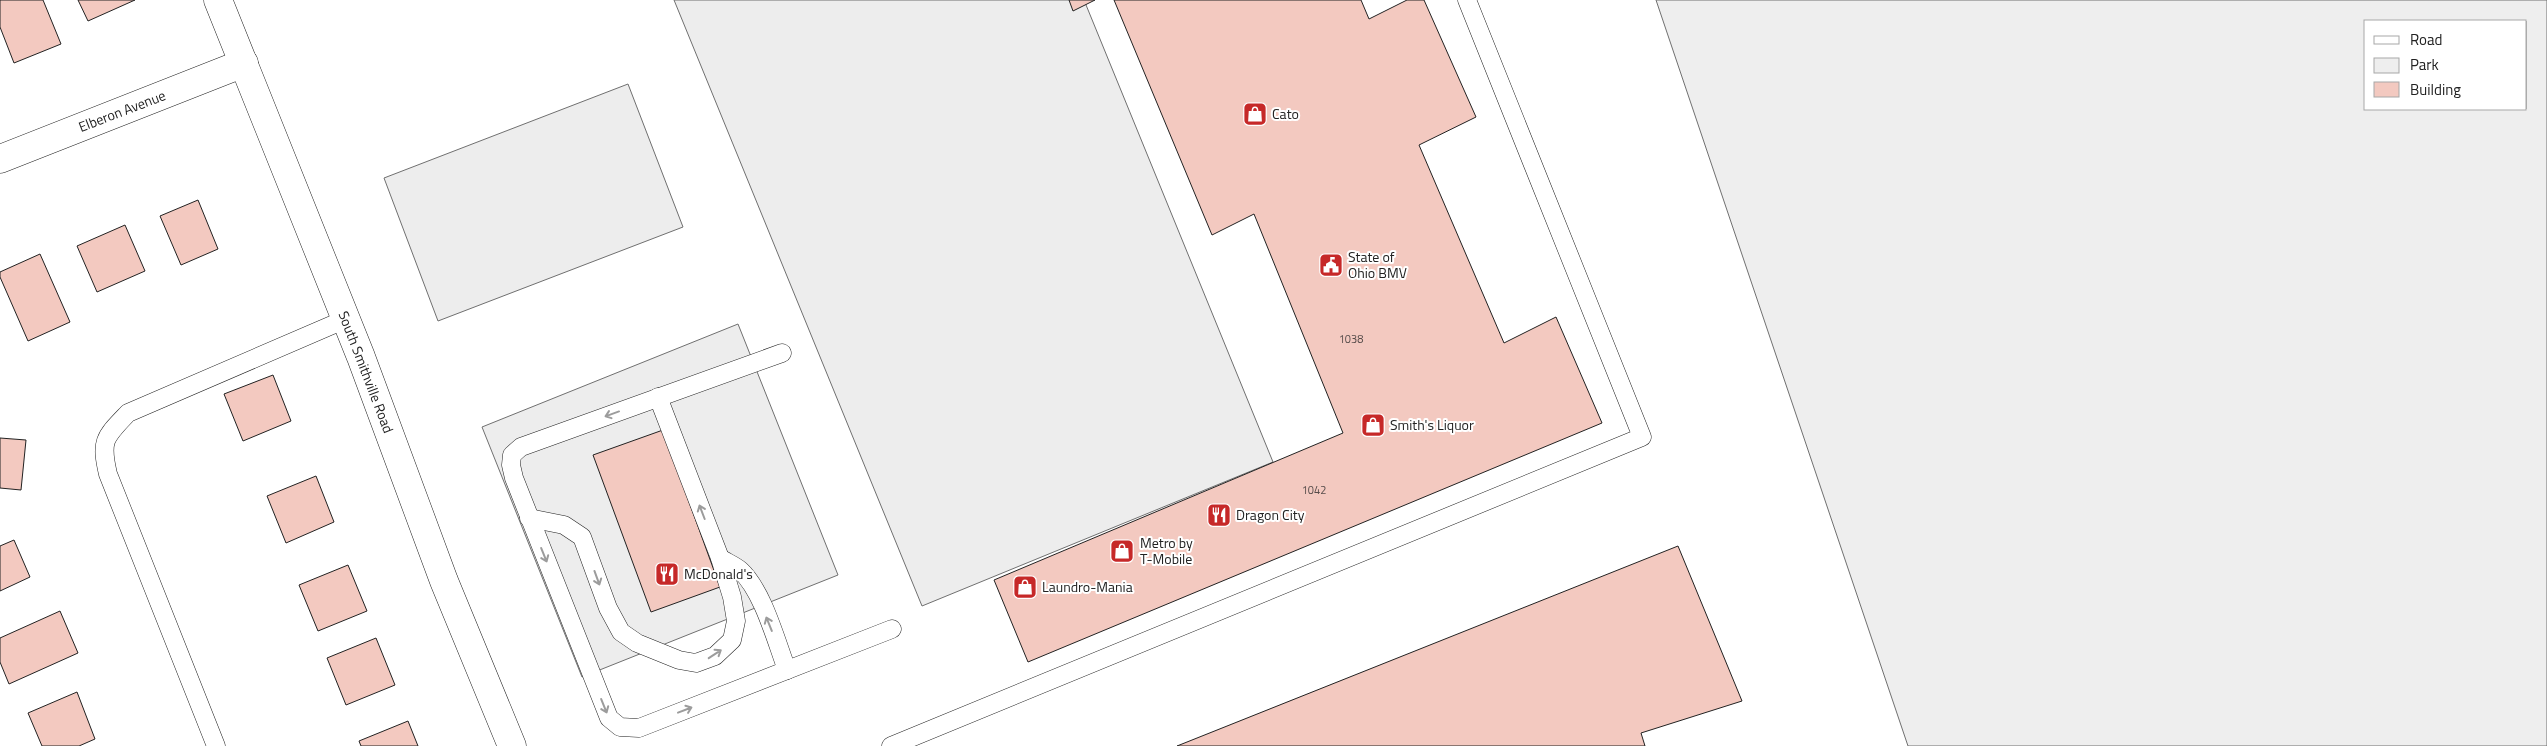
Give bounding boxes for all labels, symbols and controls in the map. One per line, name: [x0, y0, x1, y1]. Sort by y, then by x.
legend: [2364, 20, 2527, 110]
text: Road: [2410, 28, 2442, 51]
text: Park: [2410, 53, 2439, 76]
text: Building: [2410, 78, 2461, 101]
street label: Elberon Avenue: [75, 84, 168, 137]
shop icon: Cato: [1242, 101, 1268, 127]
place label: Cato: [1272, 103, 1299, 124]
place label: State of Ohio BMV: [1348, 246, 1407, 283]
public building icon: State of Ohio BMV: [1318, 252, 1344, 278]
street label: South Smithville Road: [333, 308, 399, 436]
house number: 1038: [1339, 331, 1363, 347]
one-way arrow: [605, 410, 621, 419]
shop icon: Smith's Liquor: [1360, 412, 1386, 438]
place label: Smith's Liquor: [1390, 414, 1474, 435]
house number: 1042: [1302, 482, 1326, 498]
restaurant icon: Dragon City: [1206, 502, 1232, 528]
place label: Dragon City: [1236, 504, 1305, 525]
one-way arrow: [697, 505, 706, 520]
place label: Metro by T-Mobile: [1140, 532, 1193, 569]
shop icon: Metro by T-Mobile: [1109, 538, 1135, 564]
one-way arrow: [540, 546, 549, 562]
restaurant icon: McDonald's: [654, 561, 680, 587]
place label: McDonald's: [684, 563, 753, 584]
one-way arrow: [593, 570, 602, 586]
shop icon: Laundro-Mania: [1012, 574, 1038, 600]
place label: Laundro-Mania: [1042, 576, 1133, 597]
one-way arrow: [764, 617, 773, 632]
one-way arrow: [708, 648, 722, 659]
one-way arrow: [600, 698, 609, 713]
one-way arrow: [677, 705, 692, 714]

